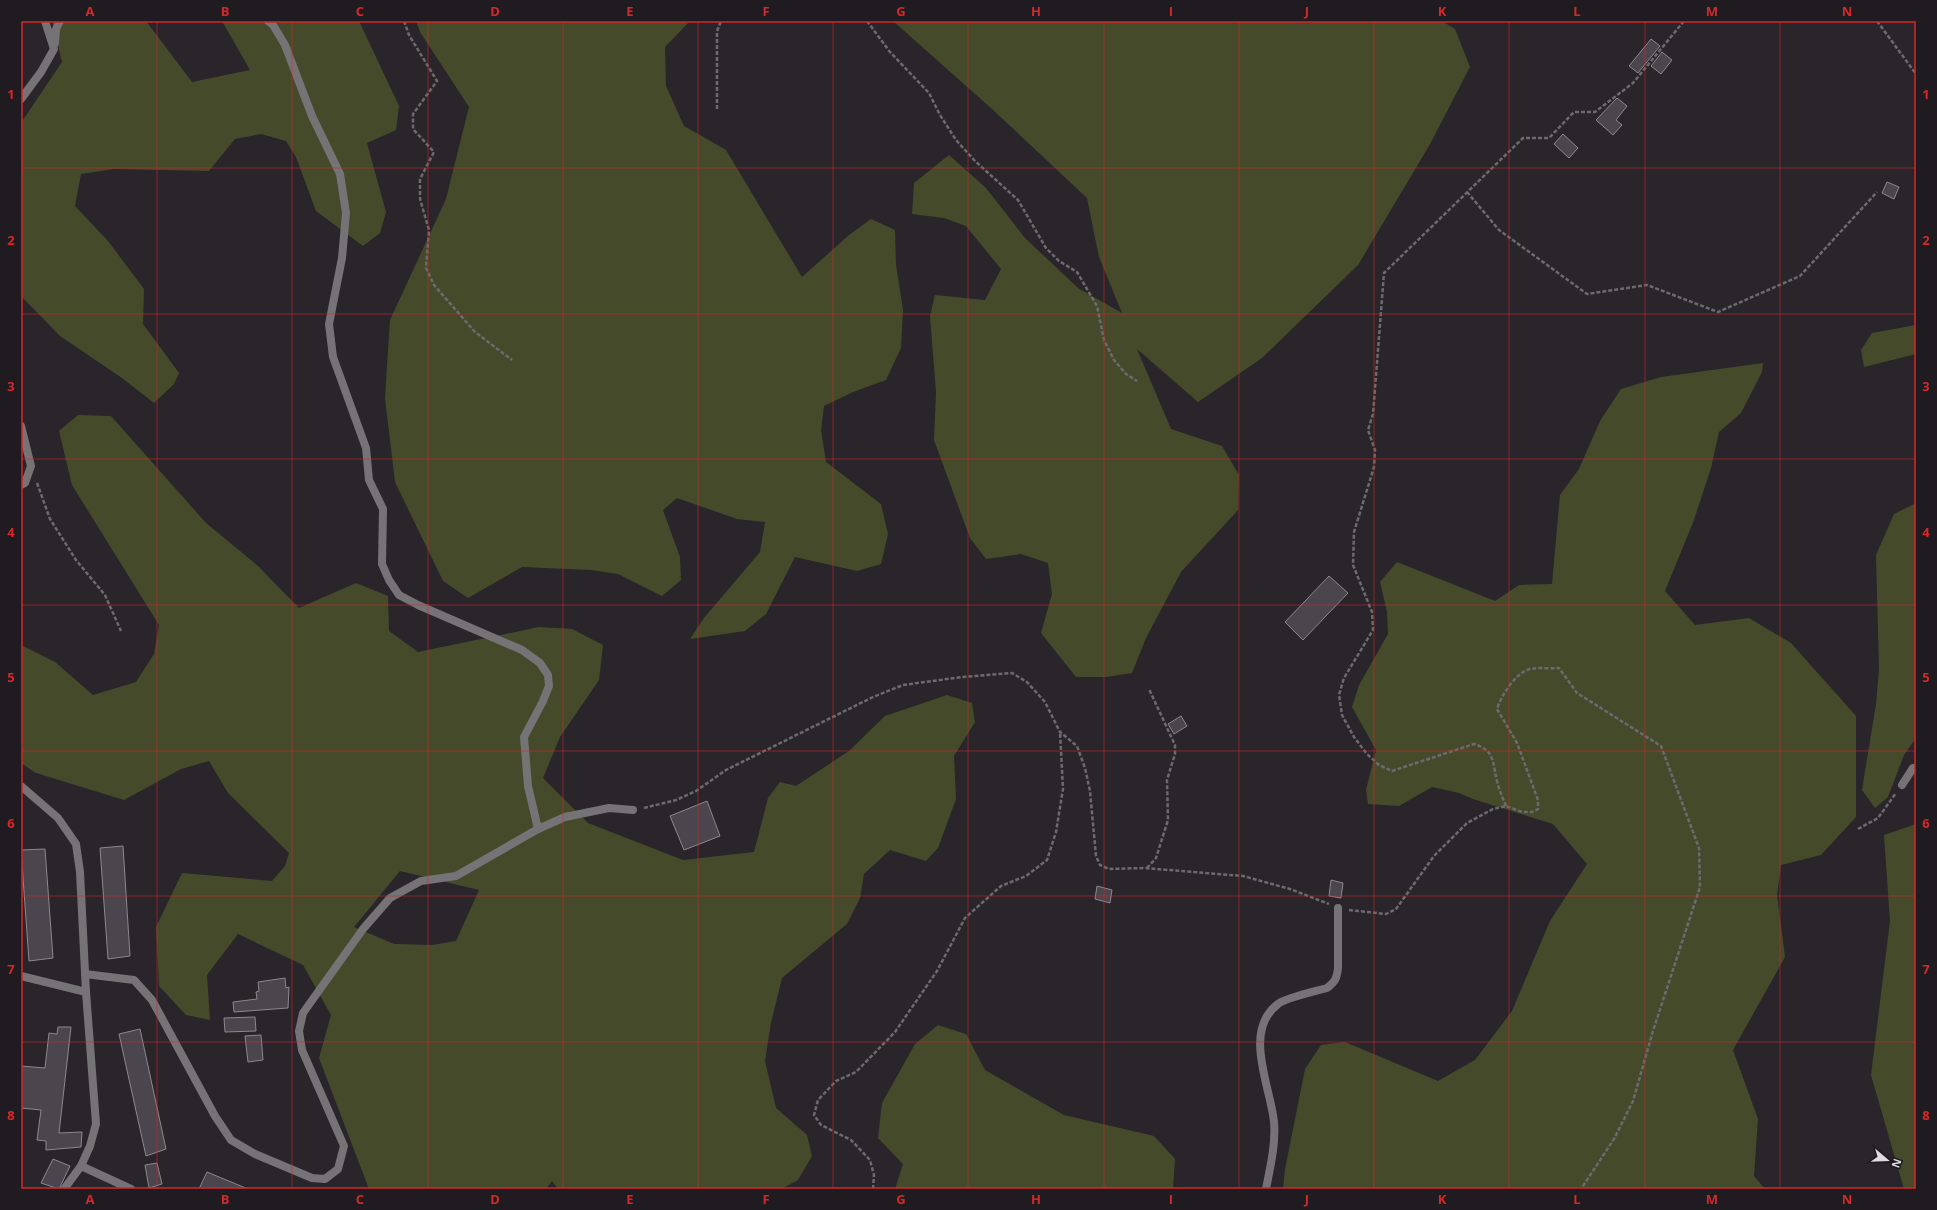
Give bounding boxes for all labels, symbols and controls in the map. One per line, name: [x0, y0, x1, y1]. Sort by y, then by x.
text: A: [86, 2, 95, 20]
text: B: [221, 2, 230, 20]
text: C: [356, 2, 364, 20]
text: D: [490, 2, 500, 20]
text: E: [626, 2, 634, 20]
text: F: [762, 2, 770, 20]
text: G: [896, 2, 906, 20]
text: H: [1031, 2, 1041, 20]
text: I: [1169, 2, 1173, 20]
text: J: [1304, 2, 1309, 20]
text: K: [1438, 2, 1447, 20]
text: L: [1573, 2, 1581, 20]
text: M: [1706, 2, 1718, 20]
text: N: [1842, 2, 1852, 20]
text: 1: [7, 85, 15, 103]
text: 1: [1922, 85, 1930, 103]
text: 2: [7, 231, 15, 249]
text: 2: [1922, 231, 1930, 249]
text: 3: [7, 377, 15, 395]
text: 3: [1922, 377, 1930, 395]
text: 4: [7, 523, 15, 541]
text: 4: [1922, 523, 1930, 541]
text: 5: [7, 668, 15, 686]
text: 5: [1922, 668, 1930, 686]
text: 6: [7, 814, 15, 832]
text: 6: [1922, 814, 1930, 832]
text: 7: [7, 960, 15, 978]
text: 7: [1922, 960, 1930, 978]
text: 8: [7, 1106, 15, 1124]
text: 8: [1922, 1106, 1930, 1124]
north arrow: [1867, 1140, 1907, 1180]
text: N: [1888, 1157, 1905, 1170]
text: A: [86, 1190, 95, 1208]
text: B: [221, 1190, 230, 1208]
text: C: [356, 1190, 364, 1208]
text: D: [490, 1190, 500, 1208]
text: E: [626, 1190, 634, 1208]
text: F: [762, 1190, 770, 1208]
text: G: [896, 1190, 906, 1208]
text: H: [1031, 1190, 1041, 1208]
text: I: [1169, 1190, 1173, 1208]
text: J: [1304, 1190, 1309, 1208]
text: K: [1438, 1190, 1447, 1208]
text: L: [1573, 1190, 1581, 1208]
text: M: [1706, 1190, 1718, 1208]
text: N: [1842, 1190, 1852, 1208]

